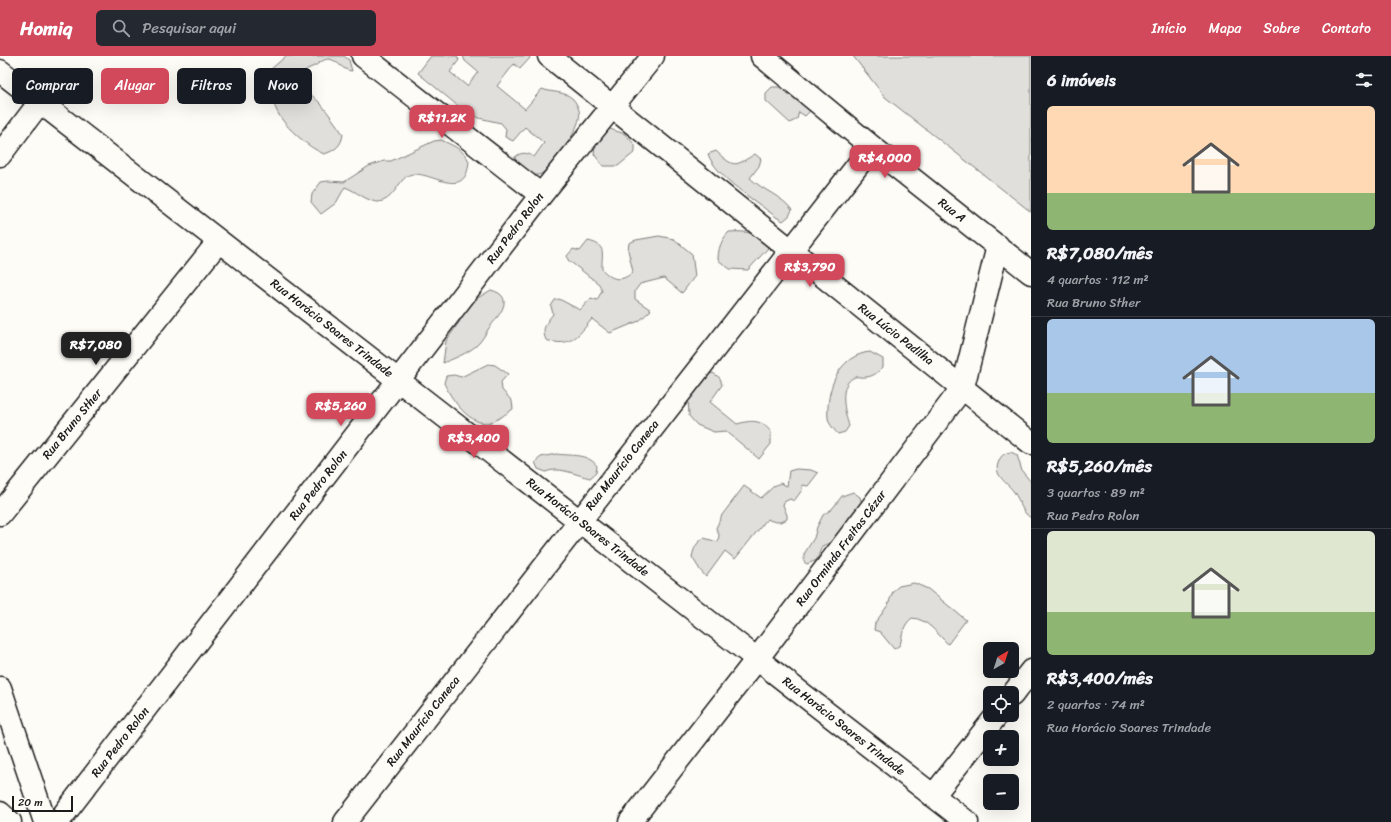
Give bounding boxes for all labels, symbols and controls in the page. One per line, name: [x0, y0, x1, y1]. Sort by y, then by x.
search box: [96, 10, 376, 46]
text: Homiq: [20, 12, 72, 45]
text: Pesquisar aqui: [142, 15, 236, 41]
text: Início: [1152, 16, 1186, 41]
text: Mapa: [1208, 16, 1241, 41]
text: Sobre: [1263, 16, 1300, 41]
text: Contato: [1322, 16, 1371, 41]
icon: search: [110, 17, 132, 39]
text: 6 imóveis: [1047, 65, 1116, 95]
chip: Comprar: [12, 68, 93, 104]
chip: Alugar: [101, 68, 169, 104]
chip: Filtros: [177, 68, 246, 104]
chip: Novo: [254, 68, 312, 104]
icon: filters: [1353, 69, 1375, 91]
pin: R$11.2K: [405, 105, 479, 139]
text: R$11.2K: [418, 106, 466, 129]
icon: home: [1175, 132, 1247, 204]
pin: R$4,000: [848, 145, 922, 179]
text: R$4,000: [859, 146, 911, 169]
street label: Rua Pedro Rolon: [481, 187, 550, 269]
street label: Rua A: [933, 192, 971, 228]
text: R$7,080/mês: [1047, 238, 1153, 268]
pin: R$3,790: [773, 254, 847, 288]
text: R$3,790: [785, 255, 835, 278]
text: 4 quartos · 112 m²: [1047, 268, 1149, 291]
street label: Rua Horácio Soares Trindade: [266, 273, 398, 383]
text: Rua Bruno Sther: [1047, 291, 1140, 314]
street label: Rua Lúcio Padilha: [853, 297, 939, 371]
pin: R$7,080: [59, 332, 133, 366]
text: R$7,080: [70, 333, 122, 356]
icon: home: [1175, 345, 1247, 417]
street label: Rua Bruno Sther: [36, 383, 108, 464]
pin: R$5,260: [304, 393, 378, 427]
text: R$5,260: [315, 394, 367, 417]
street label: Rua Maurício Caneca: [579, 415, 665, 515]
pin: R$3,400: [437, 425, 511, 459]
text: R$3,400: [448, 426, 500, 449]
street label: Rua Pedro Rolon: [283, 444, 353, 525]
text: R$5,260/mês: [1047, 451, 1152, 481]
street label: Rua Horácio Soares Trindade: [522, 472, 654, 582]
text: 3 quartos · 89 m²: [1047, 481, 1145, 504]
street label: Rua Orminda Freitas Cézar: [790, 484, 893, 611]
text: Rua Pedro Rolon: [1047, 504, 1139, 527]
icon: home: [1175, 557, 1247, 629]
north arrow: [983, 642, 1019, 678]
map controls: [983, 642, 1019, 810]
text: R$3,400/mês: [1047, 663, 1153, 693]
street label: Rua Maurício Caneca: [380, 671, 466, 771]
street label: Rua Horácio Soares Trindade: [778, 671, 910, 781]
button: locate: [983, 686, 1019, 722]
text: 2 quartos · 74 m²: [1047, 693, 1145, 716]
street label: Rua Pedro Rolon: [85, 701, 155, 782]
text: Rua Horácio Soares Trindade: [1047, 716, 1211, 739]
button: +: [983, 730, 1019, 766]
button: −: [983, 774, 1019, 810]
text: 20 m: [18, 793, 43, 812]
scale bar: [12, 794, 73, 813]

